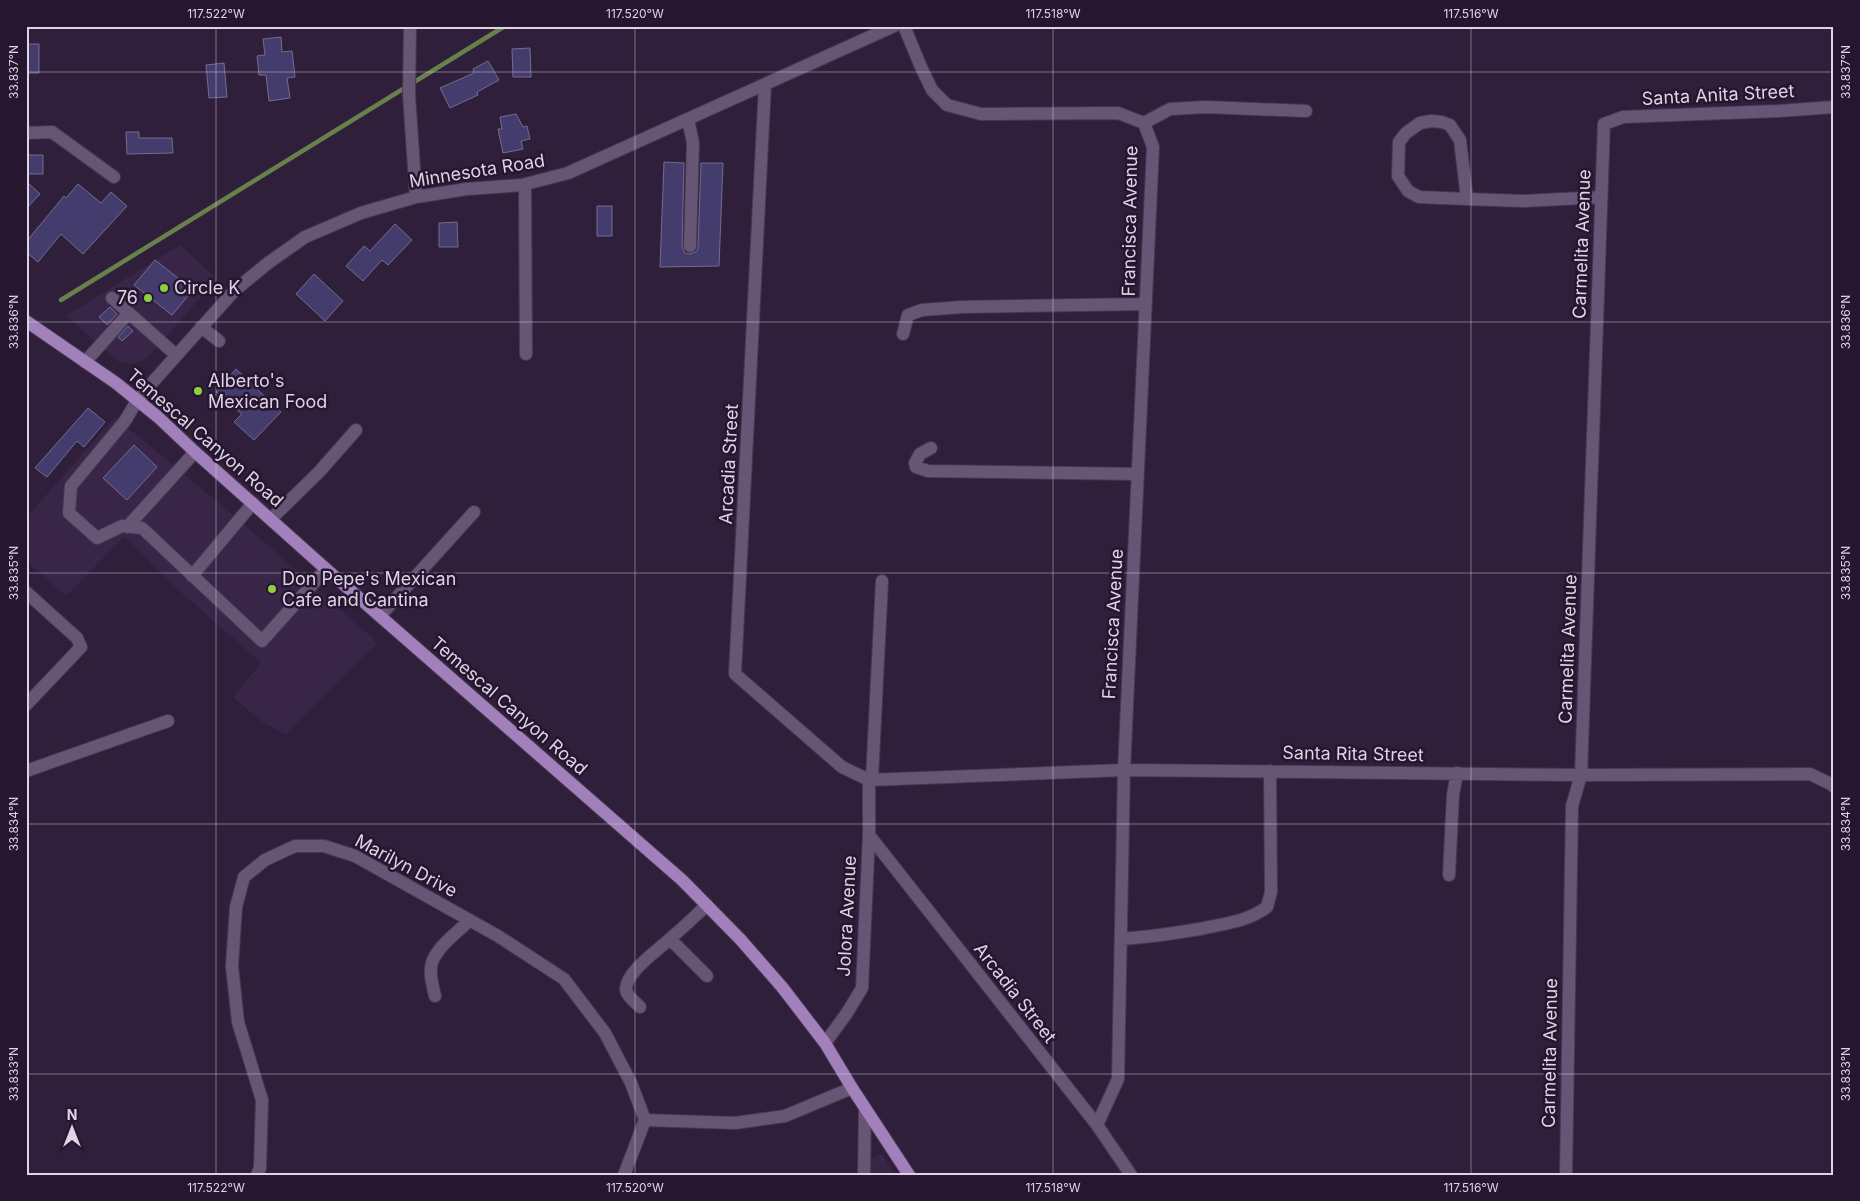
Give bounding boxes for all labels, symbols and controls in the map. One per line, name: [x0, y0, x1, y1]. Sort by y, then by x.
text: 117.522°W: [187, 6, 245, 21]
text: 117.520°W: [606, 6, 664, 21]
text: 117.518°W: [1025, 6, 1081, 21]
text: 117.516°W: [1443, 6, 1499, 21]
text: 33.837°N: [6, 45, 21, 99]
text: 33.837°N: [1838, 45, 1853, 99]
street label: Santa Anita Street: [1641, 80, 1795, 109]
street label: Francisca Avenue: [1118, 146, 1141, 296]
street label: Minnesota Road: [407, 149, 546, 192]
street label: Carmelita Avenue: [1568, 169, 1595, 319]
place label: Circle K: [174, 277, 240, 298]
marker: Circle K: [158, 282, 170, 294]
place label: 76: [117, 287, 138, 308]
marker: 76: [142, 292, 154, 304]
text: 33.836°N: [6, 295, 21, 349]
text: 33.836°N: [1838, 295, 1853, 349]
street label: Temescal Canyon Road: [123, 364, 288, 511]
place label: Alberto's Mexican Food: [208, 370, 327, 412]
marker: Alberto's Mexican Food: [192, 385, 204, 397]
street label: Arcadia Street: [715, 403, 742, 525]
text: 33.835°N: [6, 546, 21, 600]
text: 33.835°N: [1838, 546, 1853, 600]
street label: Francisca Avenue: [1098, 548, 1127, 700]
place label: Don Pepe's Mexican Cafe and Cantina: [282, 568, 456, 610]
street label: Carmelita Avenue: [1554, 574, 1581, 724]
marker: Don Pepe's Mexican Cafe and Cantina: [266, 583, 278, 595]
street label: Temescal Canyon Road: [427, 632, 592, 779]
street label: Santa Rita Street: [1282, 742, 1424, 765]
text: 33.834°N: [6, 797, 21, 851]
text: 33.834°N: [1838, 797, 1853, 851]
street label: Marilyn Drive: [352, 830, 461, 901]
street label: Jolora Avenue: [833, 855, 860, 977]
street label: Arcadia Street: [970, 939, 1061, 1047]
street label: Carmelita Avenue: [1538, 978, 1561, 1128]
text: 33.833°N: [6, 1047, 21, 1101]
text: 33.833°N: [1838, 1047, 1853, 1101]
north arrow: [48, 1104, 98, 1154]
text: N: [67, 1106, 77, 1123]
text: 117.522°W: [187, 1180, 245, 1195]
text: 117.520°W: [606, 1180, 664, 1195]
text: 117.518°W: [1025, 1180, 1081, 1195]
text: 117.516°W: [1443, 1180, 1499, 1195]

